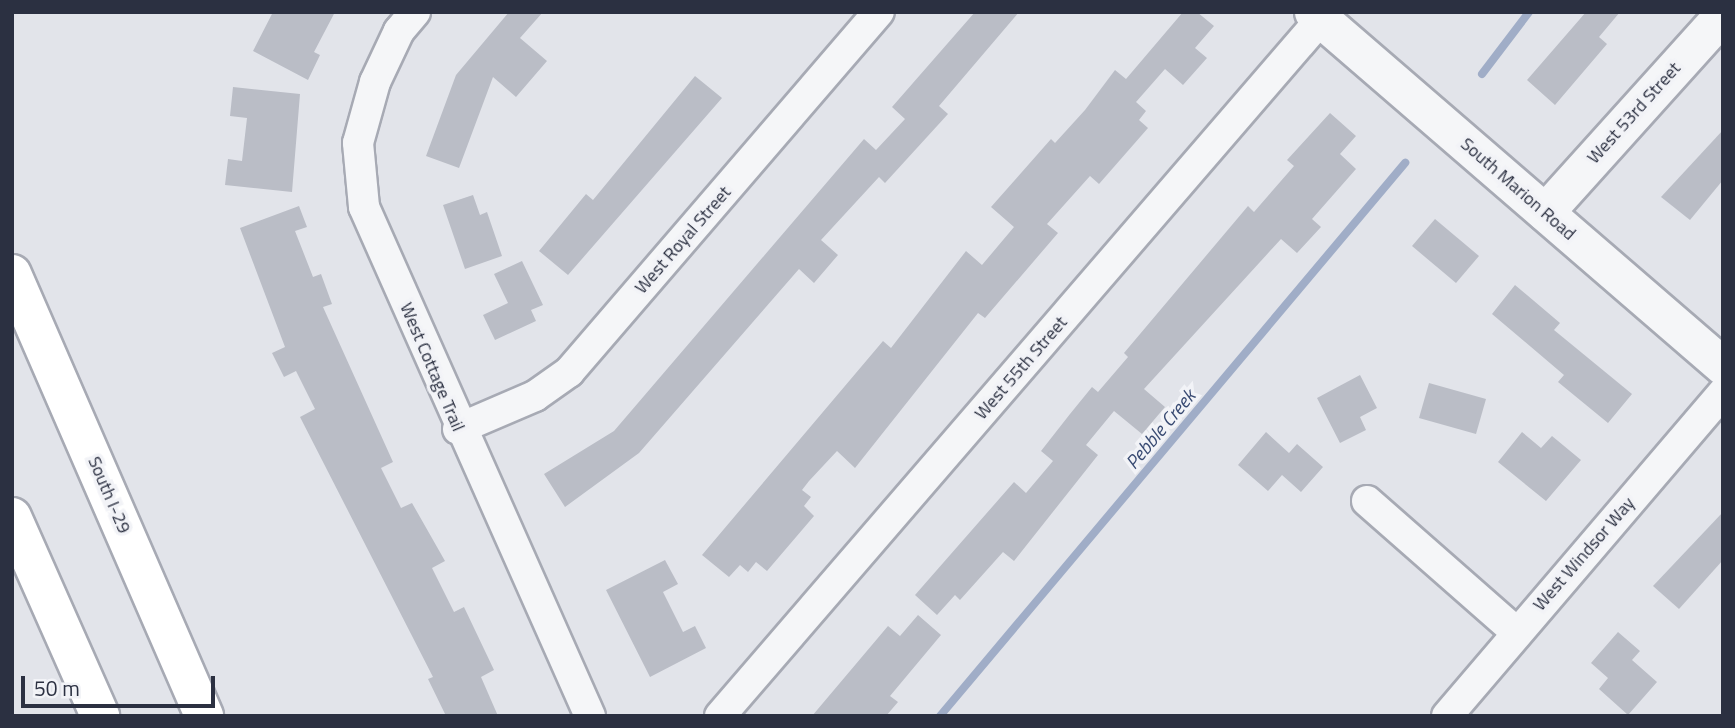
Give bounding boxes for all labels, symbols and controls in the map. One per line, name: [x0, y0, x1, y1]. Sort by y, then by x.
street label: West 53rd Street: [1583, 58, 1685, 168]
street label: South Marion Road: [1456, 133, 1580, 245]
street label: West Royal Street: [630, 182, 736, 298]
street label: West Cottage Trail: [395, 299, 469, 435]
street label: West 55th Street: [970, 312, 1072, 424]
water label: Pebble Creek: [1120, 385, 1200, 473]
street label: South I-29: [83, 453, 135, 537]
street label: West Windsor Way: [1529, 493, 1639, 615]
scale bar: [24, 662, 219, 706]
text: 50 m: [34, 672, 80, 704]

